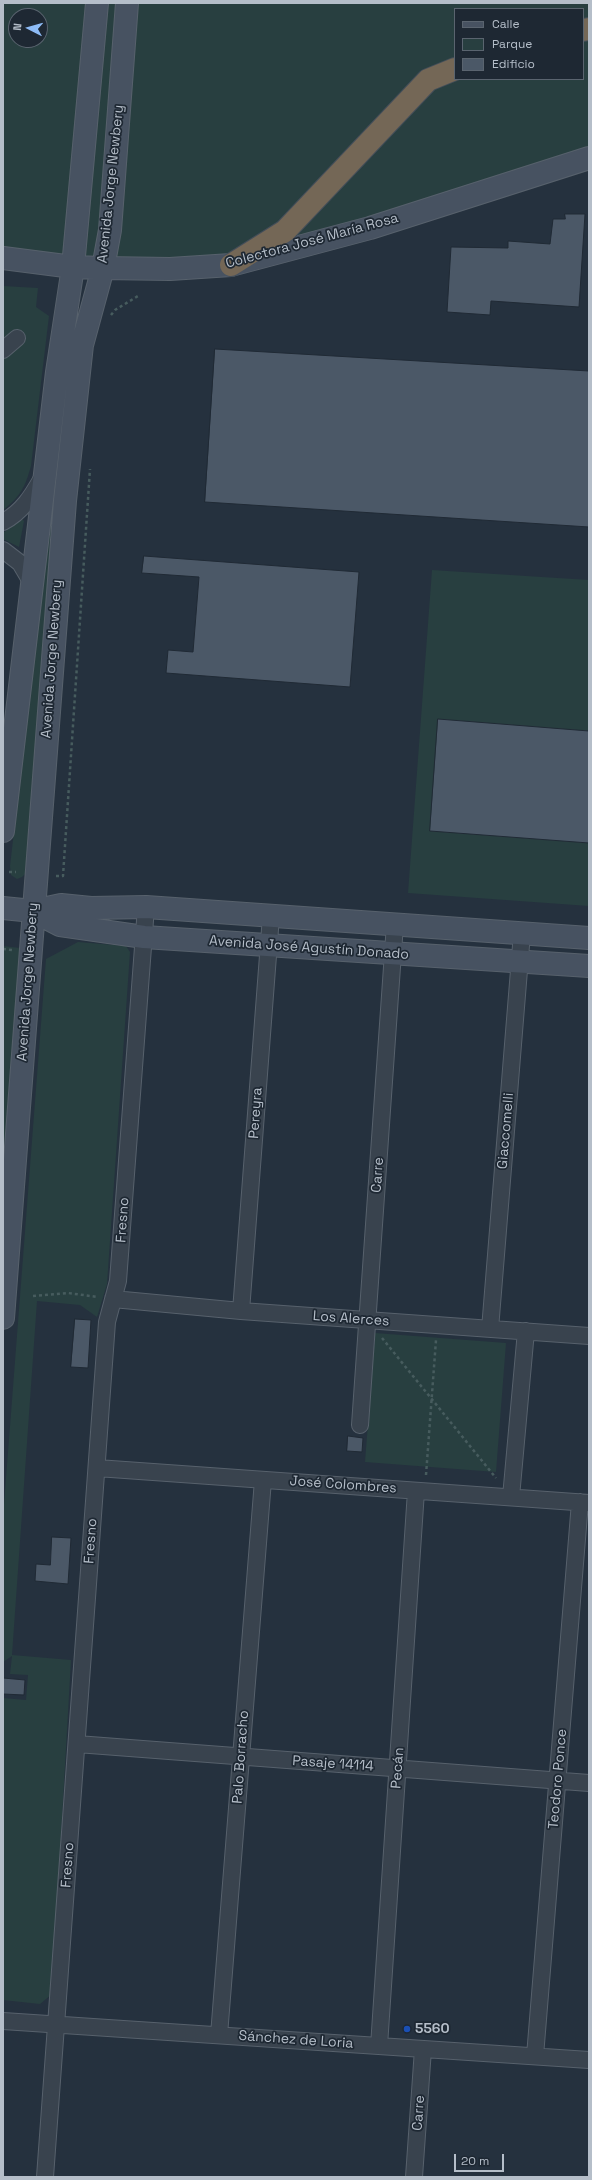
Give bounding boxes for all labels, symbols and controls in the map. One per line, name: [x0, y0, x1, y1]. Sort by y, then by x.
north arrow: [8, 8, 48, 48]
legend: [454, 8, 584, 80]
text: Calle: [492, 16, 520, 32]
text: N: [10, 22, 24, 31]
text: Parque: [492, 36, 532, 52]
text: Edificio: [492, 56, 535, 72]
street label: Avenida Jorge Newbery: [94, 104, 128, 264]
street label: Colectora José María Rosa: [224, 210, 400, 272]
street label: Avenida Jorge Newbery: [38, 579, 66, 739]
street label: Avenida Jorge Newbery: [14, 902, 42, 1062]
street label: Avenida José Agustín Donado: [208, 933, 410, 963]
street label: Pereyra: [246, 1087, 266, 1139]
street label: Giaccomelli: [494, 1092, 518, 1170]
street label: Carre: [368, 1157, 388, 1193]
street label: Fresno: [113, 1197, 133, 1243]
street label: Los Alerces: [312, 1308, 390, 1330]
street label: José Colombres: [289, 1473, 397, 1497]
street label: Fresno: [81, 1518, 101, 1564]
street label: Palo Borracho: [229, 1710, 253, 1804]
street label: Teodoro Ponce: [545, 1728, 571, 1830]
street label: Pecán: [388, 1747, 408, 1789]
street label: Pasaje 14114: [292, 1753, 374, 1775]
street label: Fresno: [58, 1842, 78, 1888]
place label: 5560: [415, 2021, 450, 2037]
marker: 5560: [402, 2024, 412, 2034]
street label: Sánchez de Loria: [238, 2028, 354, 2052]
street label: Carre: [409, 2095, 429, 2131]
scale bar: [456, 2146, 506, 2172]
text: 20 m: [461, 2153, 489, 2169]

